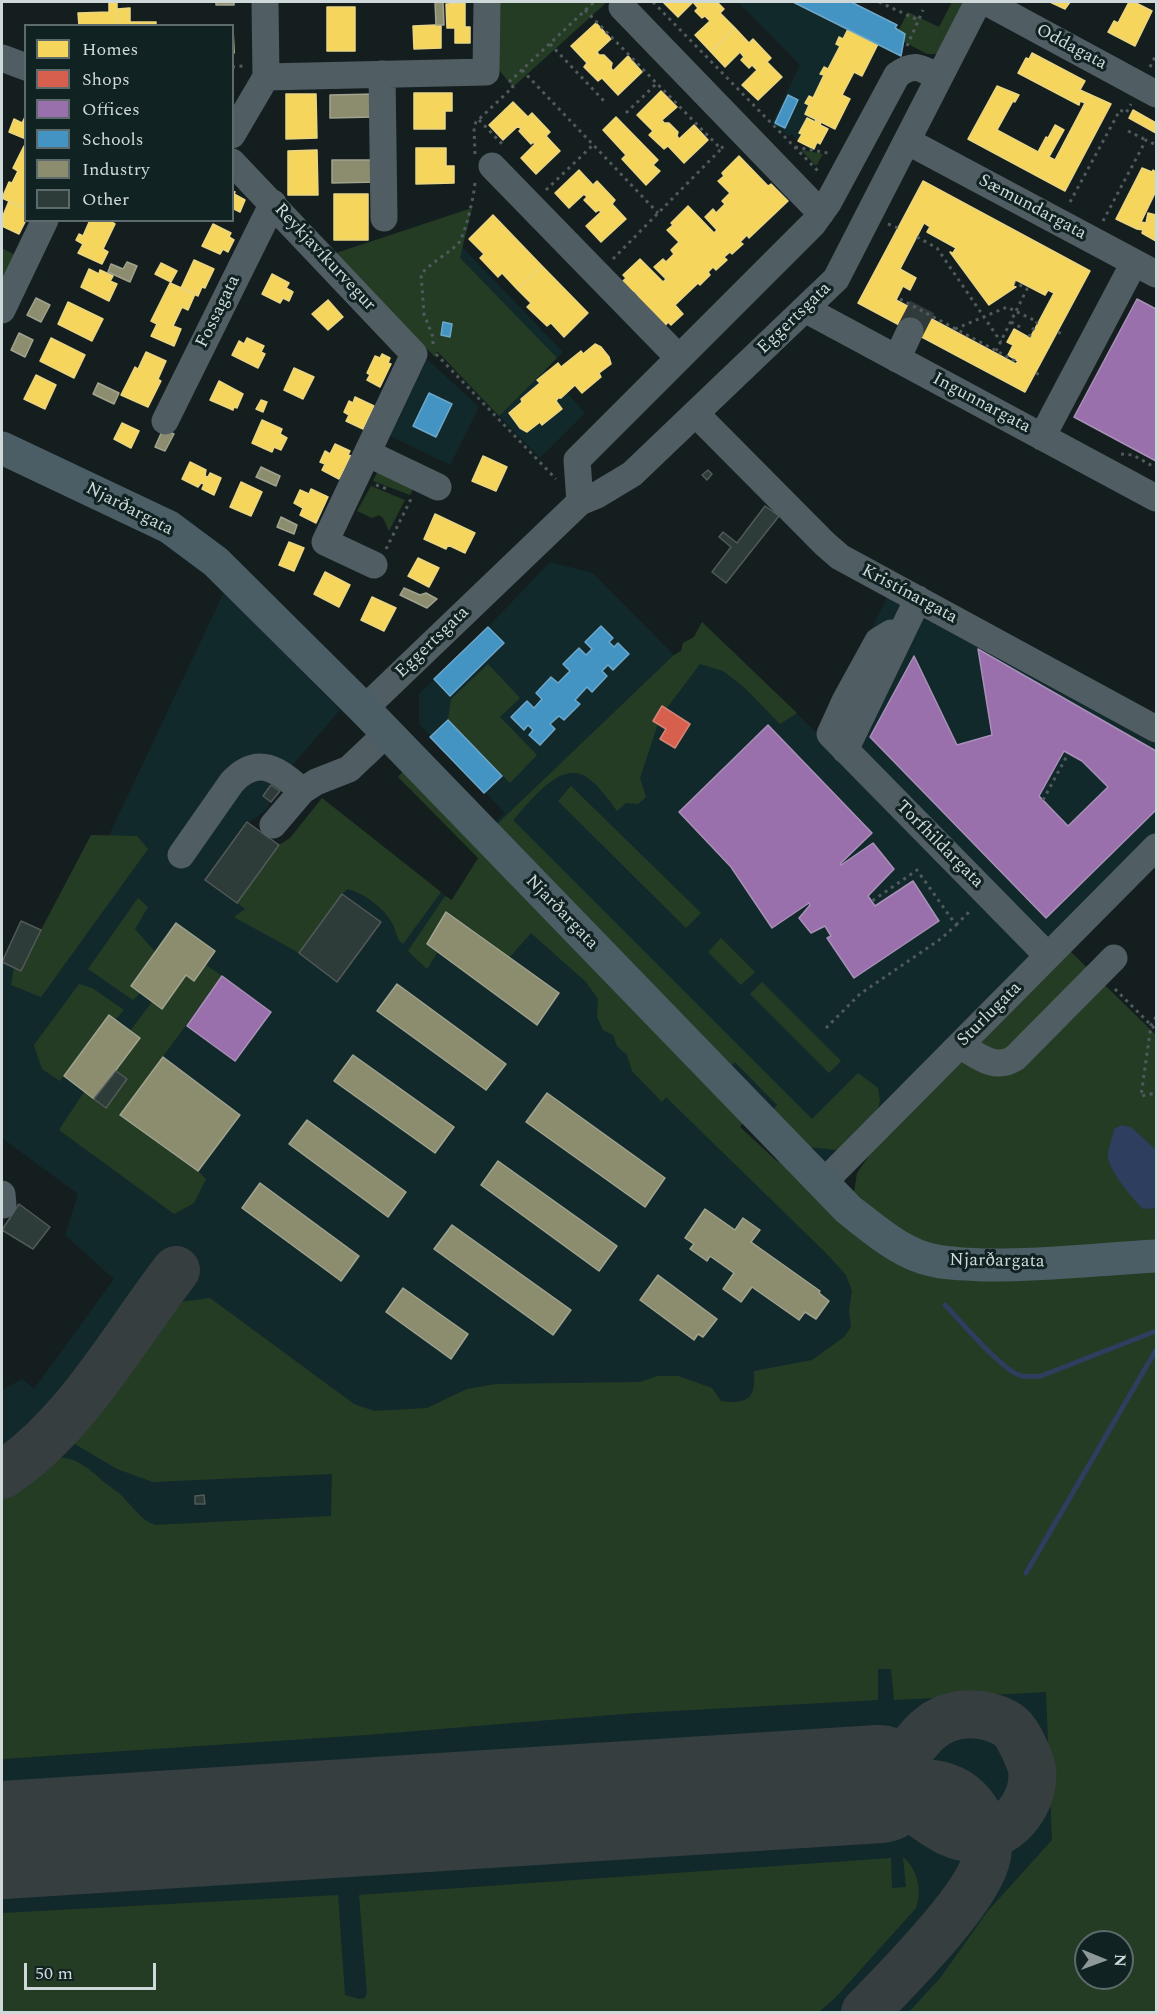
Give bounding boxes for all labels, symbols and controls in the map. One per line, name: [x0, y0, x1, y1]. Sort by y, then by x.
street label: Oddagata: [1032, 20, 1110, 76]
legend: [24, 24, 234, 222]
text: Homes: [82, 36, 138, 63]
text: Shops: [82, 66, 130, 93]
text: Offices: [82, 96, 140, 123]
text: Schools: [82, 126, 144, 153]
text: Industry: [82, 156, 150, 183]
street label: Sæmundargata: [974, 171, 1090, 245]
text: Other: [82, 186, 129, 213]
street label: Reykjavíkurvegur: [269, 200, 379, 316]
street label: Fossagata: [192, 272, 246, 352]
street label: Eggertsgata: [754, 278, 836, 360]
street label: Ingunnargata: [928, 369, 1034, 439]
street label: Njarðargata: [82, 479, 176, 541]
street label: Kristínargata: [857, 561, 961, 629]
street label: Eggertsgata: [392, 602, 474, 684]
street label: Torfhildargata: [891, 797, 987, 893]
street label: Njarðargata: [520, 871, 602, 955]
street label: Sturlugata: [953, 978, 1027, 1052]
street label: Njarðargata: [949, 1250, 1045, 1274]
north arrow: [1074, 1930, 1134, 1990]
scale bar: [27, 1951, 159, 1989]
text: N: [1108, 1954, 1132, 1967]
text: 50 m: [35, 1960, 73, 1987]

